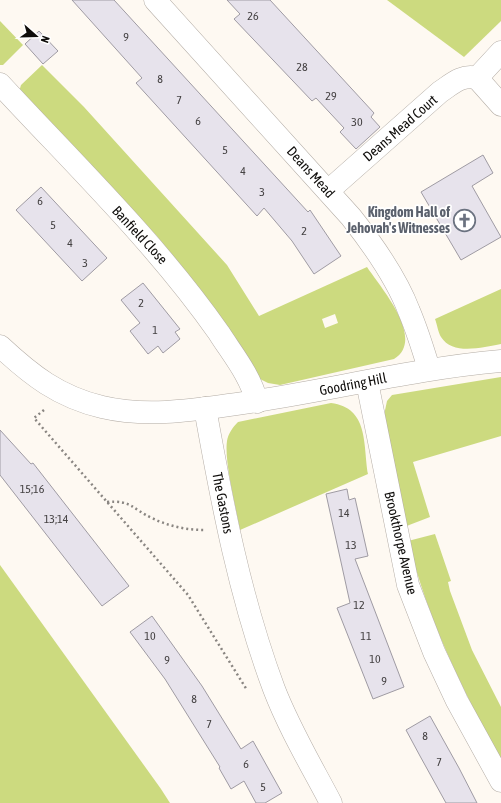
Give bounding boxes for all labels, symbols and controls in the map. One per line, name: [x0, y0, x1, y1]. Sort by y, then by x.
house number: 26: [247, 9, 259, 23]
north arrow: [16, 16, 56, 56]
house number: 9: [123, 30, 129, 44]
text: N: [39, 34, 52, 45]
house number: 28: [296, 60, 308, 74]
house number: 8: [157, 72, 163, 86]
house number: 29: [325, 89, 337, 103]
street label: Deans Mead Court: [360, 92, 440, 164]
house number: 7: [176, 93, 182, 107]
house number: 6: [195, 114, 201, 128]
house number: 30: [351, 115, 363, 129]
house number: 5: [222, 143, 228, 157]
street label: Deans Mead: [284, 143, 338, 201]
house number: 4: [240, 164, 246, 178]
house number: 3: [259, 185, 265, 199]
house number: 6: [37, 194, 43, 208]
street label: Banfield Close: [109, 203, 171, 267]
place label: Kingdom Hall of Jehovah's Witnesses: [345, 204, 450, 236]
church icon: Kingdom Hall of Jehovah's Witnesses: [452, 207, 478, 233]
house number: 5: [50, 218, 56, 232]
house number: 2: [301, 224, 307, 238]
house number: 4: [67, 236, 73, 250]
house number: 3: [82, 256, 88, 270]
house number: 2: [138, 296, 144, 310]
house number: 1: [152, 323, 158, 337]
street label: Goodring Hill: [318, 370, 388, 398]
street label: The Gastons: [209, 471, 237, 535]
house number: 15;16: [20, 482, 45, 496]
street label: Brookthorpe Avenue: [381, 490, 421, 596]
house number: 14: [338, 506, 350, 520]
house number: 13;14: [44, 512, 69, 526]
house number: 13: [345, 538, 357, 552]
house number: 12: [353, 598, 365, 612]
house number: 10: [144, 629, 156, 643]
house number: 11: [360, 629, 372, 643]
house number: 10: [369, 652, 381, 666]
house number: 9: [164, 653, 170, 667]
house number: 9: [381, 674, 387, 688]
house number: 8: [191, 692, 197, 706]
house number: 7: [206, 717, 212, 731]
house number: 8: [422, 729, 428, 743]
house number: 7: [436, 755, 442, 769]
house number: 6: [243, 757, 249, 771]
house number: 5: [260, 780, 266, 794]

